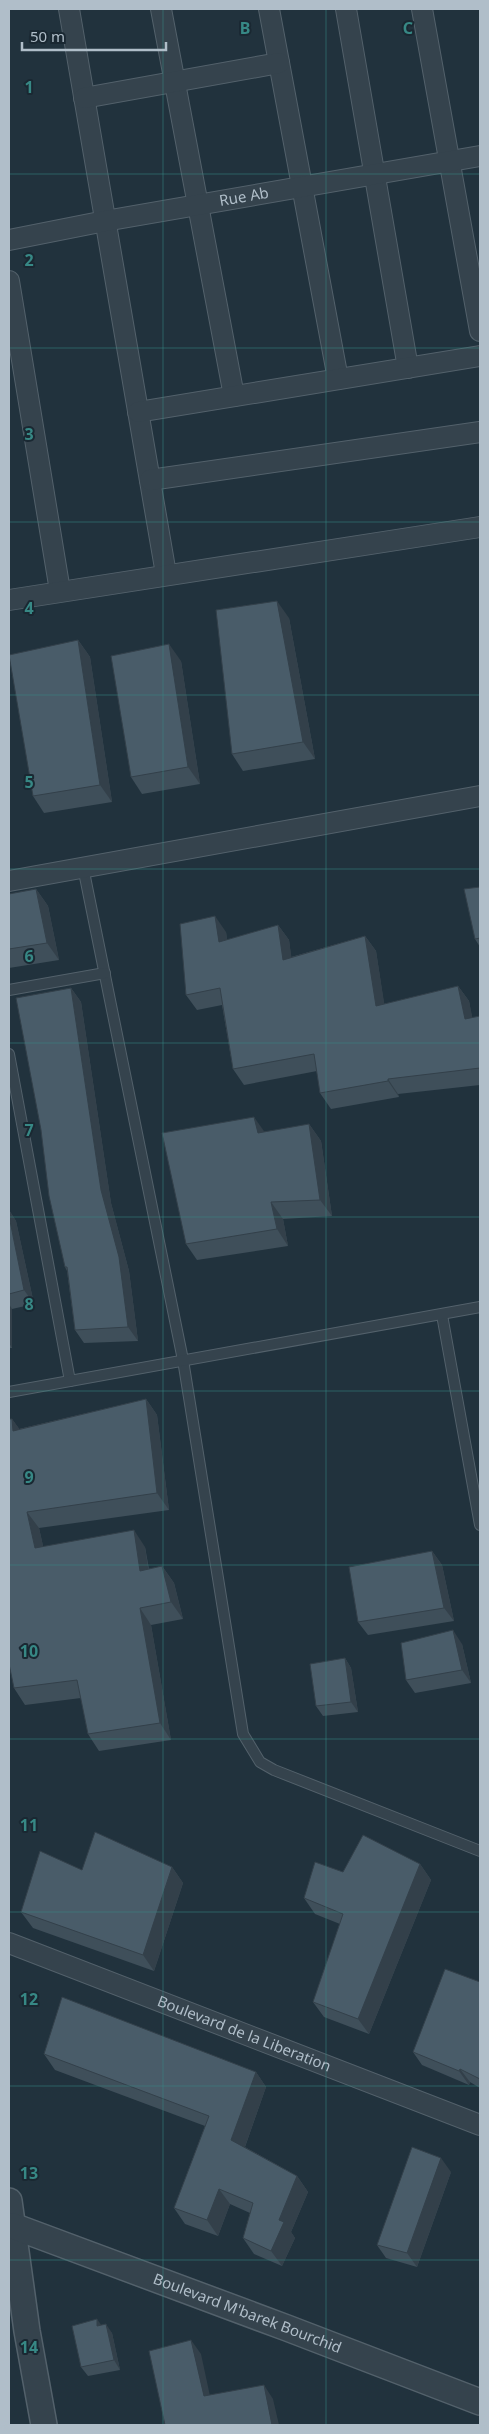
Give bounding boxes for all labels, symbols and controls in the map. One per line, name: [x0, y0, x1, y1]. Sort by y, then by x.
text: B: [240, 17, 250, 39]
text: C: [403, 17, 413, 39]
scale bar: [22, 20, 166, 52]
text: 50 m: [30, 26, 65, 46]
text: 1: [24, 76, 34, 98]
street label: Rue Ab: [218, 182, 270, 210]
text: 2: [24, 249, 34, 271]
text: 3: [24, 423, 34, 445]
text: 4: [24, 597, 34, 619]
text: 5: [24, 771, 34, 793]
text: 6: [24, 945, 34, 967]
text: 7: [24, 1119, 34, 1141]
text: 8: [24, 1293, 34, 1315]
text: 9: [24, 1466, 34, 1488]
text: 10: [20, 1640, 38, 1662]
text: 11: [20, 1814, 38, 1836]
text: 12: [20, 1988, 38, 2010]
street label: Boulevard de la Liberation: [155, 1990, 334, 2075]
text: 13: [20, 2162, 38, 2184]
street label: Boulevard M'barek Bourchid: [151, 2268, 345, 2357]
text: 14: [20, 2336, 38, 2358]

